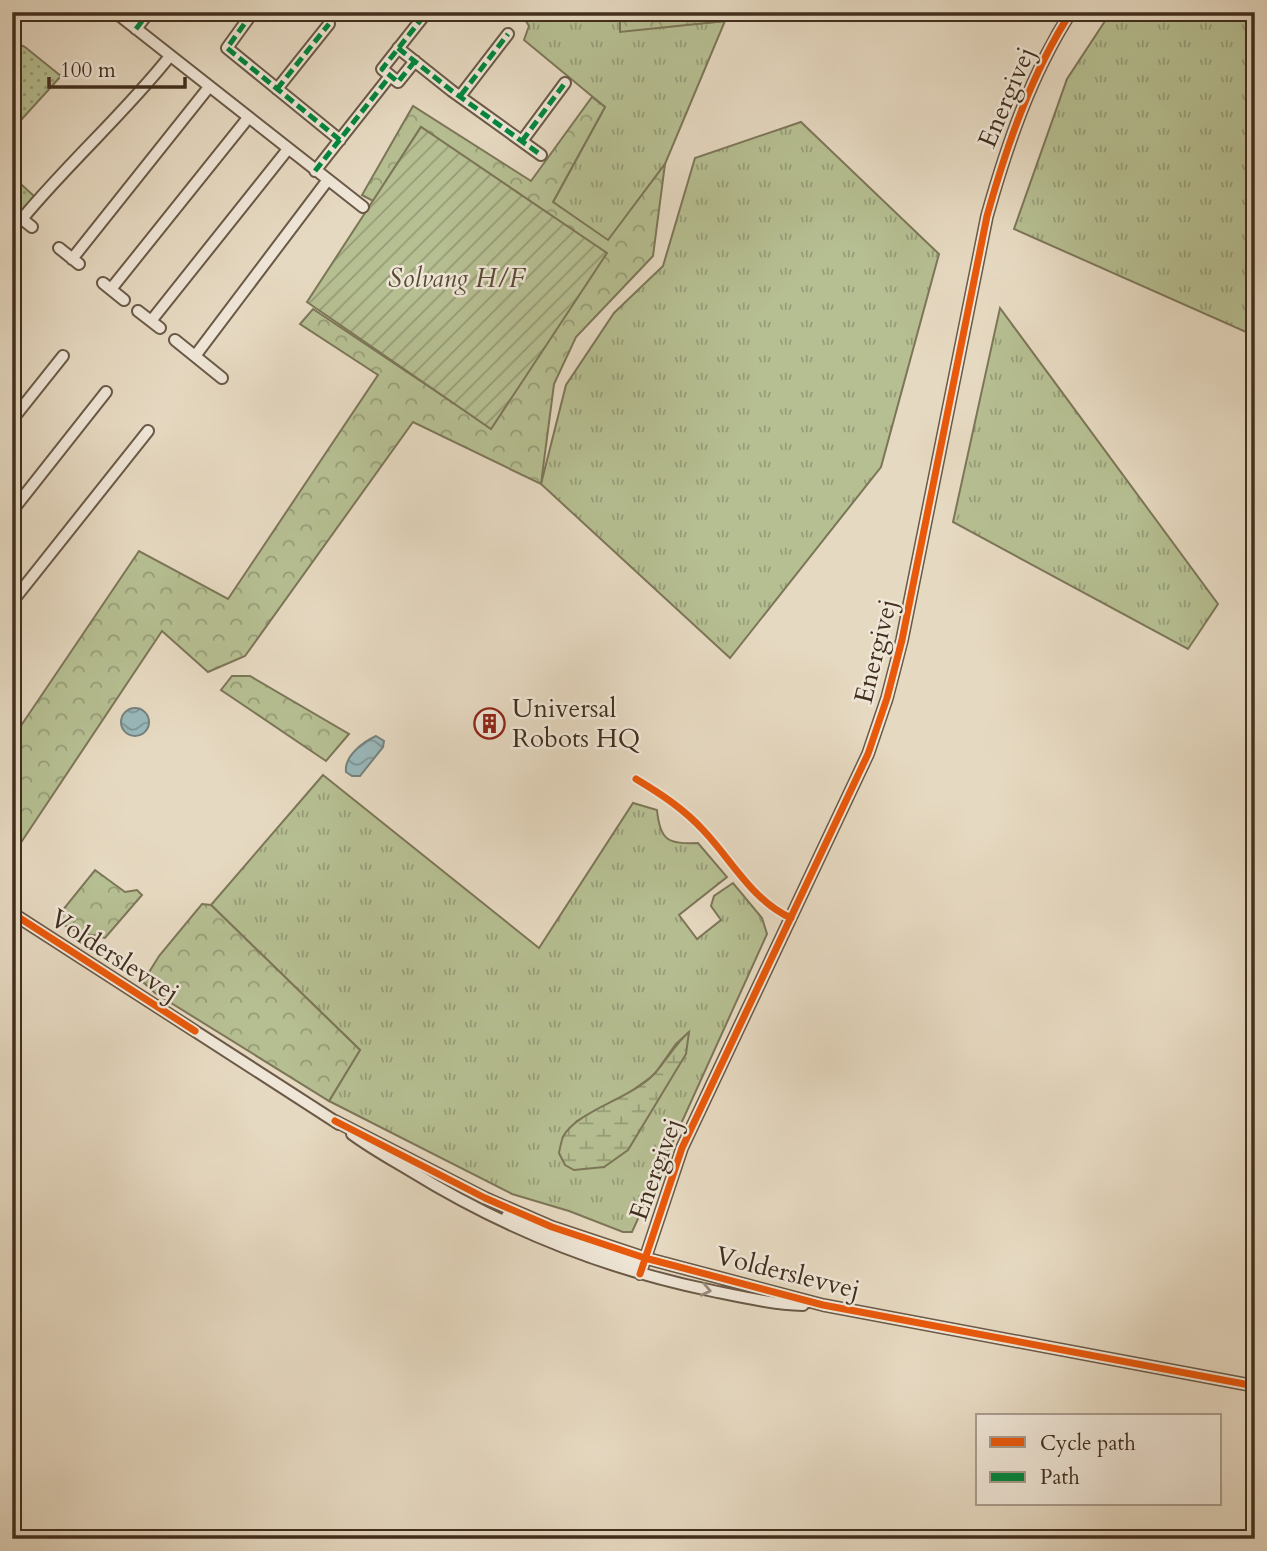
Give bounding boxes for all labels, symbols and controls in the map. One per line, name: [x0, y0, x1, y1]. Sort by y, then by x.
street label: Energivej: [970, 41, 1043, 153]
scale bar: [49, 46, 186, 90]
text: 100 m: [60, 56, 116, 85]
park label: Solvang H/F: [388, 261, 527, 296]
street label: Energivej: [846, 595, 905, 707]
place label: Universal Robots HQ: [512, 691, 640, 756]
building icon: Universal Robots HQ: [472, 706, 506, 740]
street label: Volderslevvej: [43, 901, 186, 1010]
street label: Energivej: [621, 1113, 690, 1225]
street label: Volderslevvej: [712, 1238, 864, 1307]
one-way arrow: [700, 1281, 712, 1296]
legend: [976, 1414, 1222, 1506]
text: Cycle path: [1040, 1429, 1136, 1458]
text: Path: [1040, 1463, 1080, 1492]

